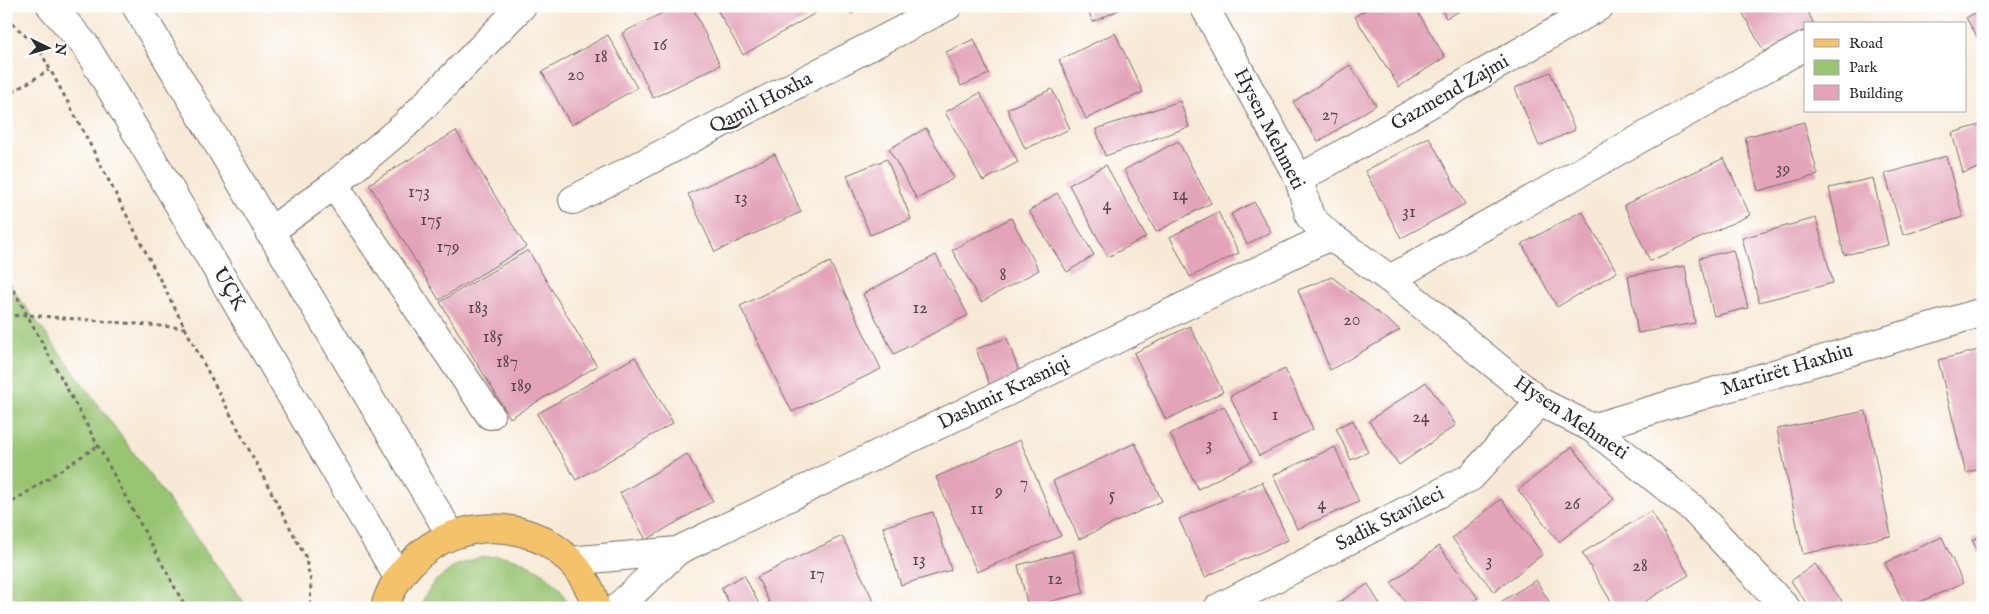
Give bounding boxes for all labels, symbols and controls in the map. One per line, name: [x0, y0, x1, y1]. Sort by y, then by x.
north arrow: [22, 22, 72, 72]
legend: [1804, 22, 1966, 112]
house number: 16: [653, 34, 668, 57]
text: Road: [1849, 34, 1884, 53]
text: N: [50, 41, 70, 56]
house number: 18: [594, 46, 608, 69]
street label: Gazmend Zajmi: [1386, 49, 1514, 137]
text: Park: [1849, 58, 1879, 77]
house number: 20: [567, 64, 585, 87]
street label: Hysen Mehmeti: [1228, 64, 1310, 194]
street label: Qamil Hoxha: [705, 66, 817, 140]
text: Building: [1849, 84, 1904, 103]
house number: 27: [1322, 104, 1338, 127]
house number: 39: [1776, 158, 1790, 181]
house number: 173: [408, 181, 430, 204]
house number: 14: [1172, 184, 1188, 207]
house number: 13: [734, 187, 748, 210]
house number: 4: [1103, 194, 1112, 217]
house number: 31: [1402, 201, 1416, 224]
house number: 175: [420, 209, 442, 232]
house number: 179: [437, 236, 459, 259]
street label: UÇK: [207, 263, 251, 315]
house number: 8: [999, 264, 1007, 287]
house number: 183: [468, 297, 488, 320]
house number: 12: [912, 297, 928, 320]
house number: 20: [1343, 309, 1361, 332]
house number: 185: [483, 326, 504, 349]
street label: Martirët Haxhiu: [1718, 338, 1856, 402]
street label: Dashmir Krasniqi: [934, 350, 1074, 436]
house number: 187: [496, 351, 518, 374]
street label: Hysen Mehmeti: [1509, 370, 1633, 466]
house number: 189: [510, 375, 532, 398]
house number: 1: [1272, 404, 1278, 427]
house number: 24: [1412, 406, 1430, 429]
house number: 3: [1206, 434, 1212, 457]
house number: 7: [1020, 472, 1028, 495]
house number: 9: [994, 480, 1003, 503]
street label: Sadik Stavileci: [1332, 481, 1448, 557]
house number: 5: [1109, 484, 1116, 507]
house number: 4: [1318, 493, 1327, 516]
house number: 26: [1564, 493, 1580, 516]
house number: 11: [970, 498, 984, 521]
house number: 13: [912, 549, 926, 572]
house number: 3: [1486, 550, 1492, 573]
house number: 28: [1632, 555, 1648, 578]
house number: 17: [809, 563, 825, 586]
house number: 12: [1047, 568, 1063, 591]

